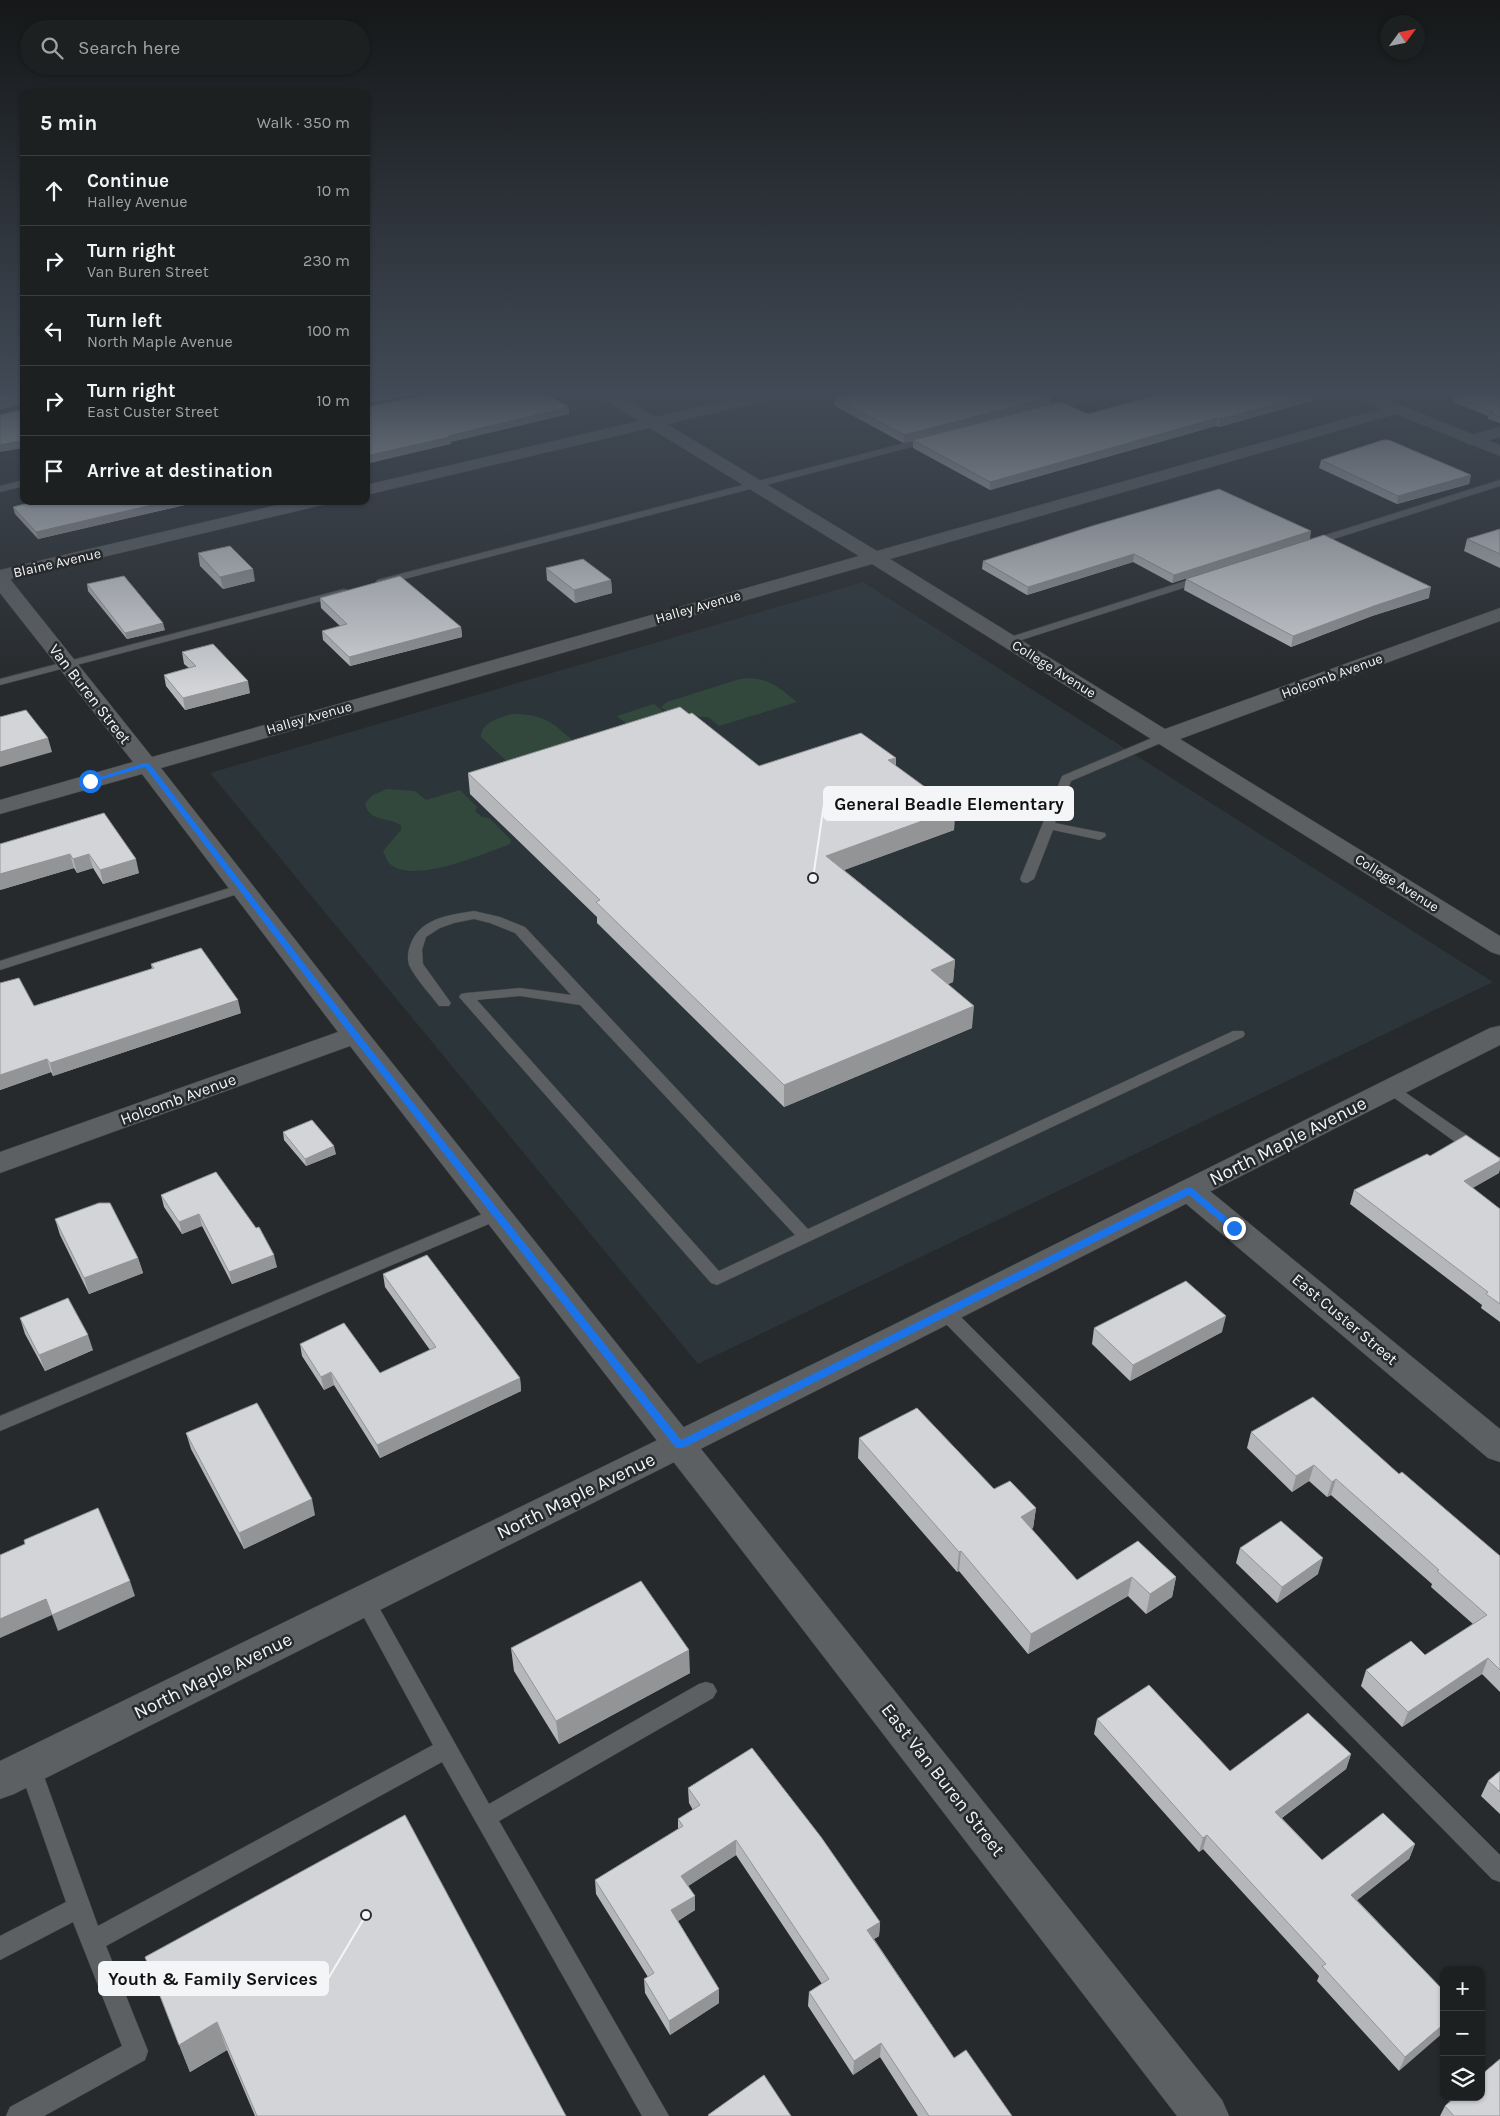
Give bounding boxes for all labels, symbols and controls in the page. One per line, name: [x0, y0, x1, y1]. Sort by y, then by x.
north arrow: [1380, 15, 1425, 60]
search box: [20, 20, 370, 75]
icon: search: [38, 34, 66, 62]
text: Search here: [78, 37, 180, 59]
text: 5 min: [40, 111, 97, 135]
text: Walk · 350 m: [257, 113, 350, 132]
text: Continue: [87, 170, 169, 192]
icon: ahead: [40, 177, 68, 205]
text: 10 m: [316, 181, 350, 200]
text: Halley Avenue: [87, 192, 188, 211]
text: Turn right: [87, 240, 176, 262]
icon: right: [40, 247, 68, 275]
text: 230 m: [303, 251, 350, 270]
text: Van Buren Street: [87, 262, 209, 281]
text: Turn left: [87, 310, 162, 332]
icon: left: [40, 317, 68, 345]
text: 100 m: [307, 321, 350, 340]
text: North Maple Avenue: [87, 332, 233, 351]
text: Turn right: [87, 380, 176, 402]
icon: right: [40, 387, 68, 415]
text: 10 m: [316, 391, 350, 410]
text: East Custer Street: [87, 402, 219, 421]
icon: arrive: [40, 457, 68, 485]
text: Arrive at destination: [87, 460, 273, 482]
street label: Blaine Avenue: [11, 545, 103, 581]
street label: Halley Avenue: [653, 587, 743, 627]
street label: College Avenue: [1009, 636, 1099, 702]
street label: Van Buren Street: [45, 640, 135, 748]
street label: Holcomb Avenue: [1279, 650, 1385, 702]
street label: Halley Avenue: [264, 698, 354, 738]
route start: [79, 770, 102, 793]
callout: General Beadle Elementary: [824, 787, 1073, 820]
text: General Beadle Elementary: [834, 793, 1064, 815]
street label: College Avenue: [1352, 850, 1442, 916]
street label: Holcomb Avenue: [118, 1069, 238, 1129]
street label: North Maple Avenue: [1206, 1092, 1370, 1190]
route end: [1223, 1217, 1246, 1240]
street label: East Custer Street: [1288, 1269, 1402, 1369]
street label: North Maple Avenue: [493, 1448, 659, 1544]
street label: North Maple Avenue: [130, 1628, 296, 1724]
street label: East Van Buren Street: [877, 1699, 1009, 1861]
callout: Youth & Family Services: [99, 1962, 328, 1995]
map controls: [1440, 1966, 1485, 2101]
button: +: [1440, 1966, 1485, 2011]
text: Youth & Family Services: [108, 1968, 318, 1990]
button: −: [1440, 2011, 1485, 2056]
button: layers: [1440, 2056, 1485, 2101]

